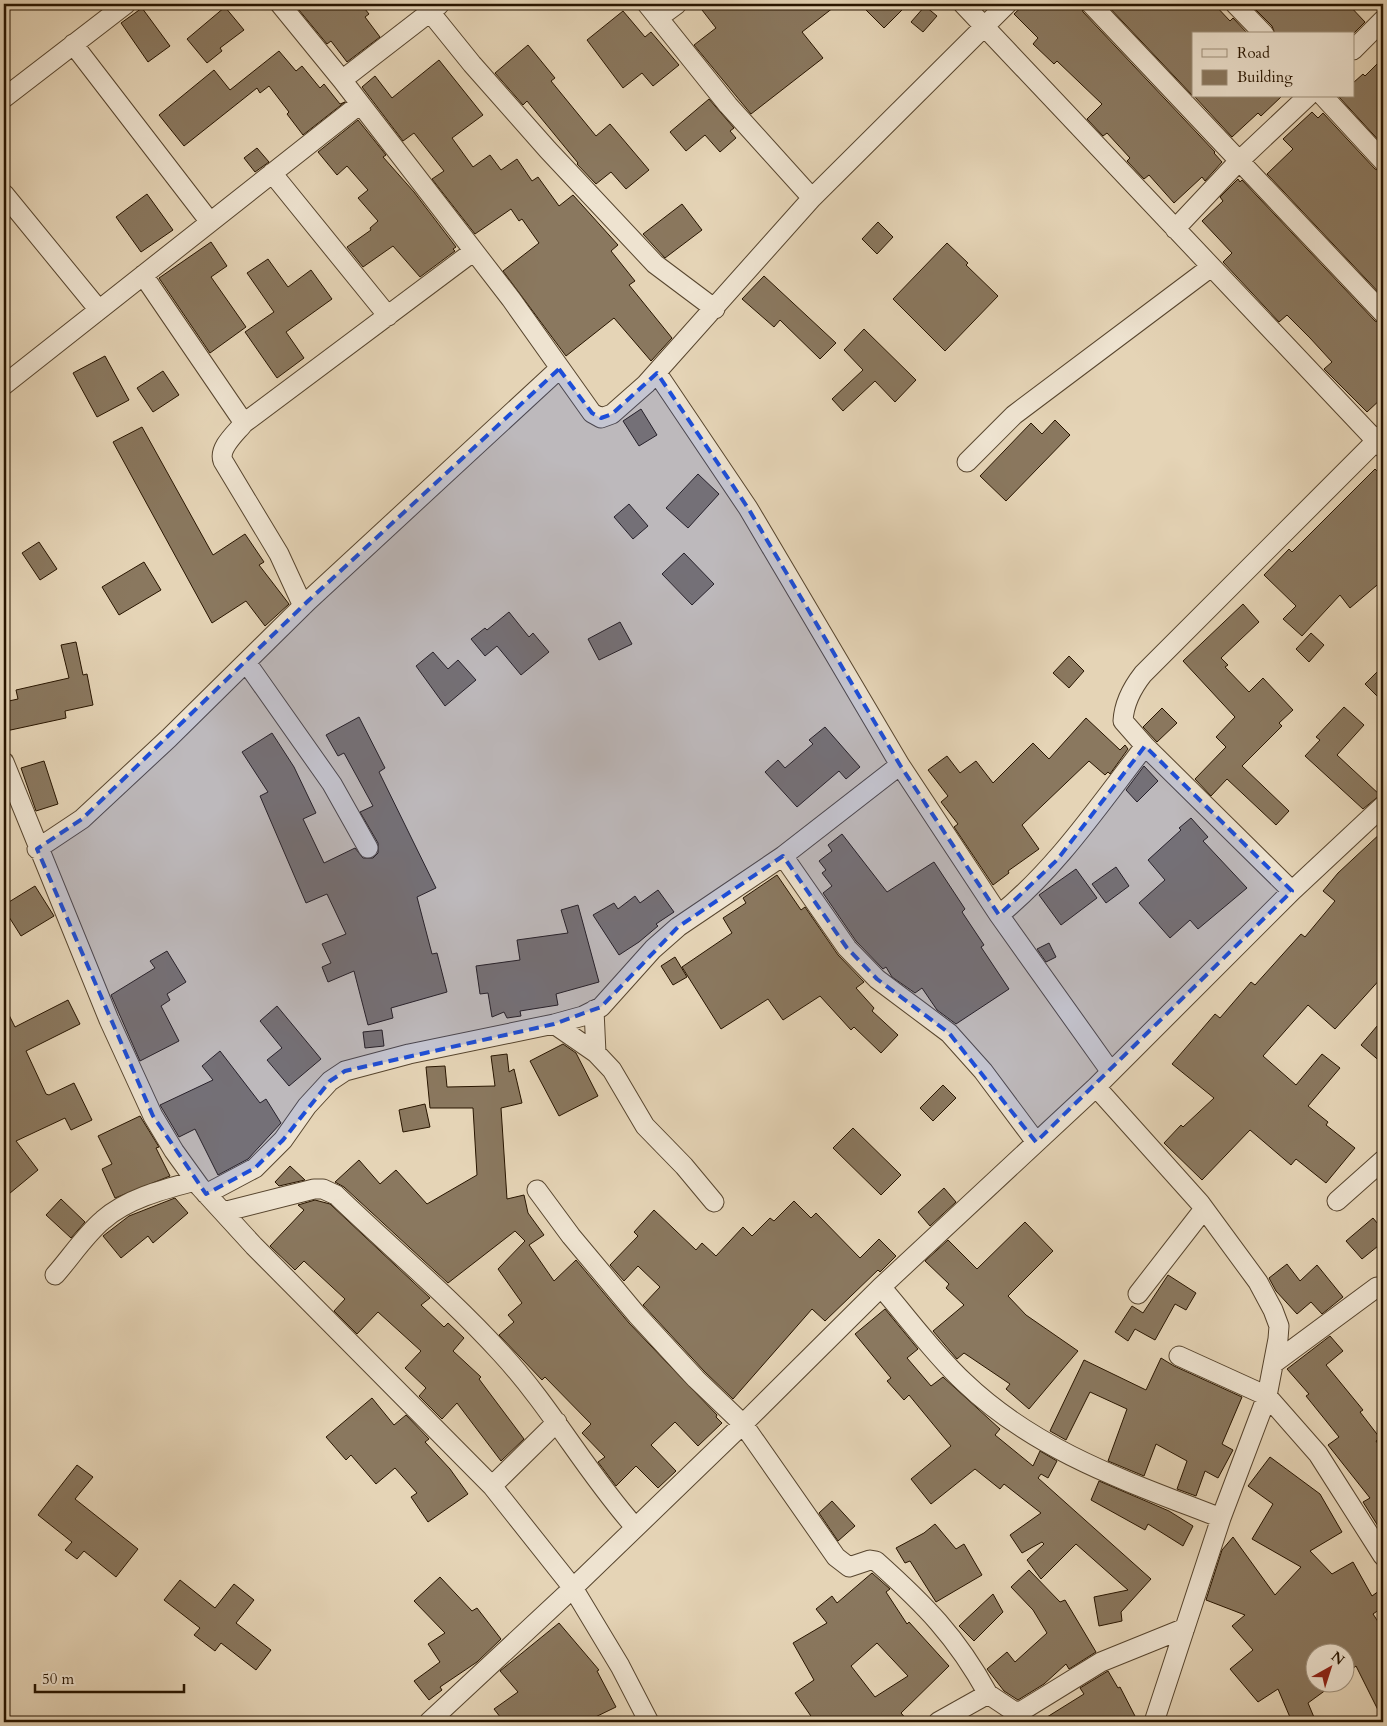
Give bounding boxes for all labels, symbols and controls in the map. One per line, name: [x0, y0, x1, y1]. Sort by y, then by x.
legend: [1192, 32, 1354, 98]
text: Road: [1237, 43, 1270, 63]
text: Building: [1237, 67, 1293, 87]
north arrow: [1304, 1644, 1354, 1694]
text: N: [1327, 1647, 1349, 1669]
scale bar: [35, 1661, 184, 1693]
text: 50 m: [42, 1669, 74, 1689]

